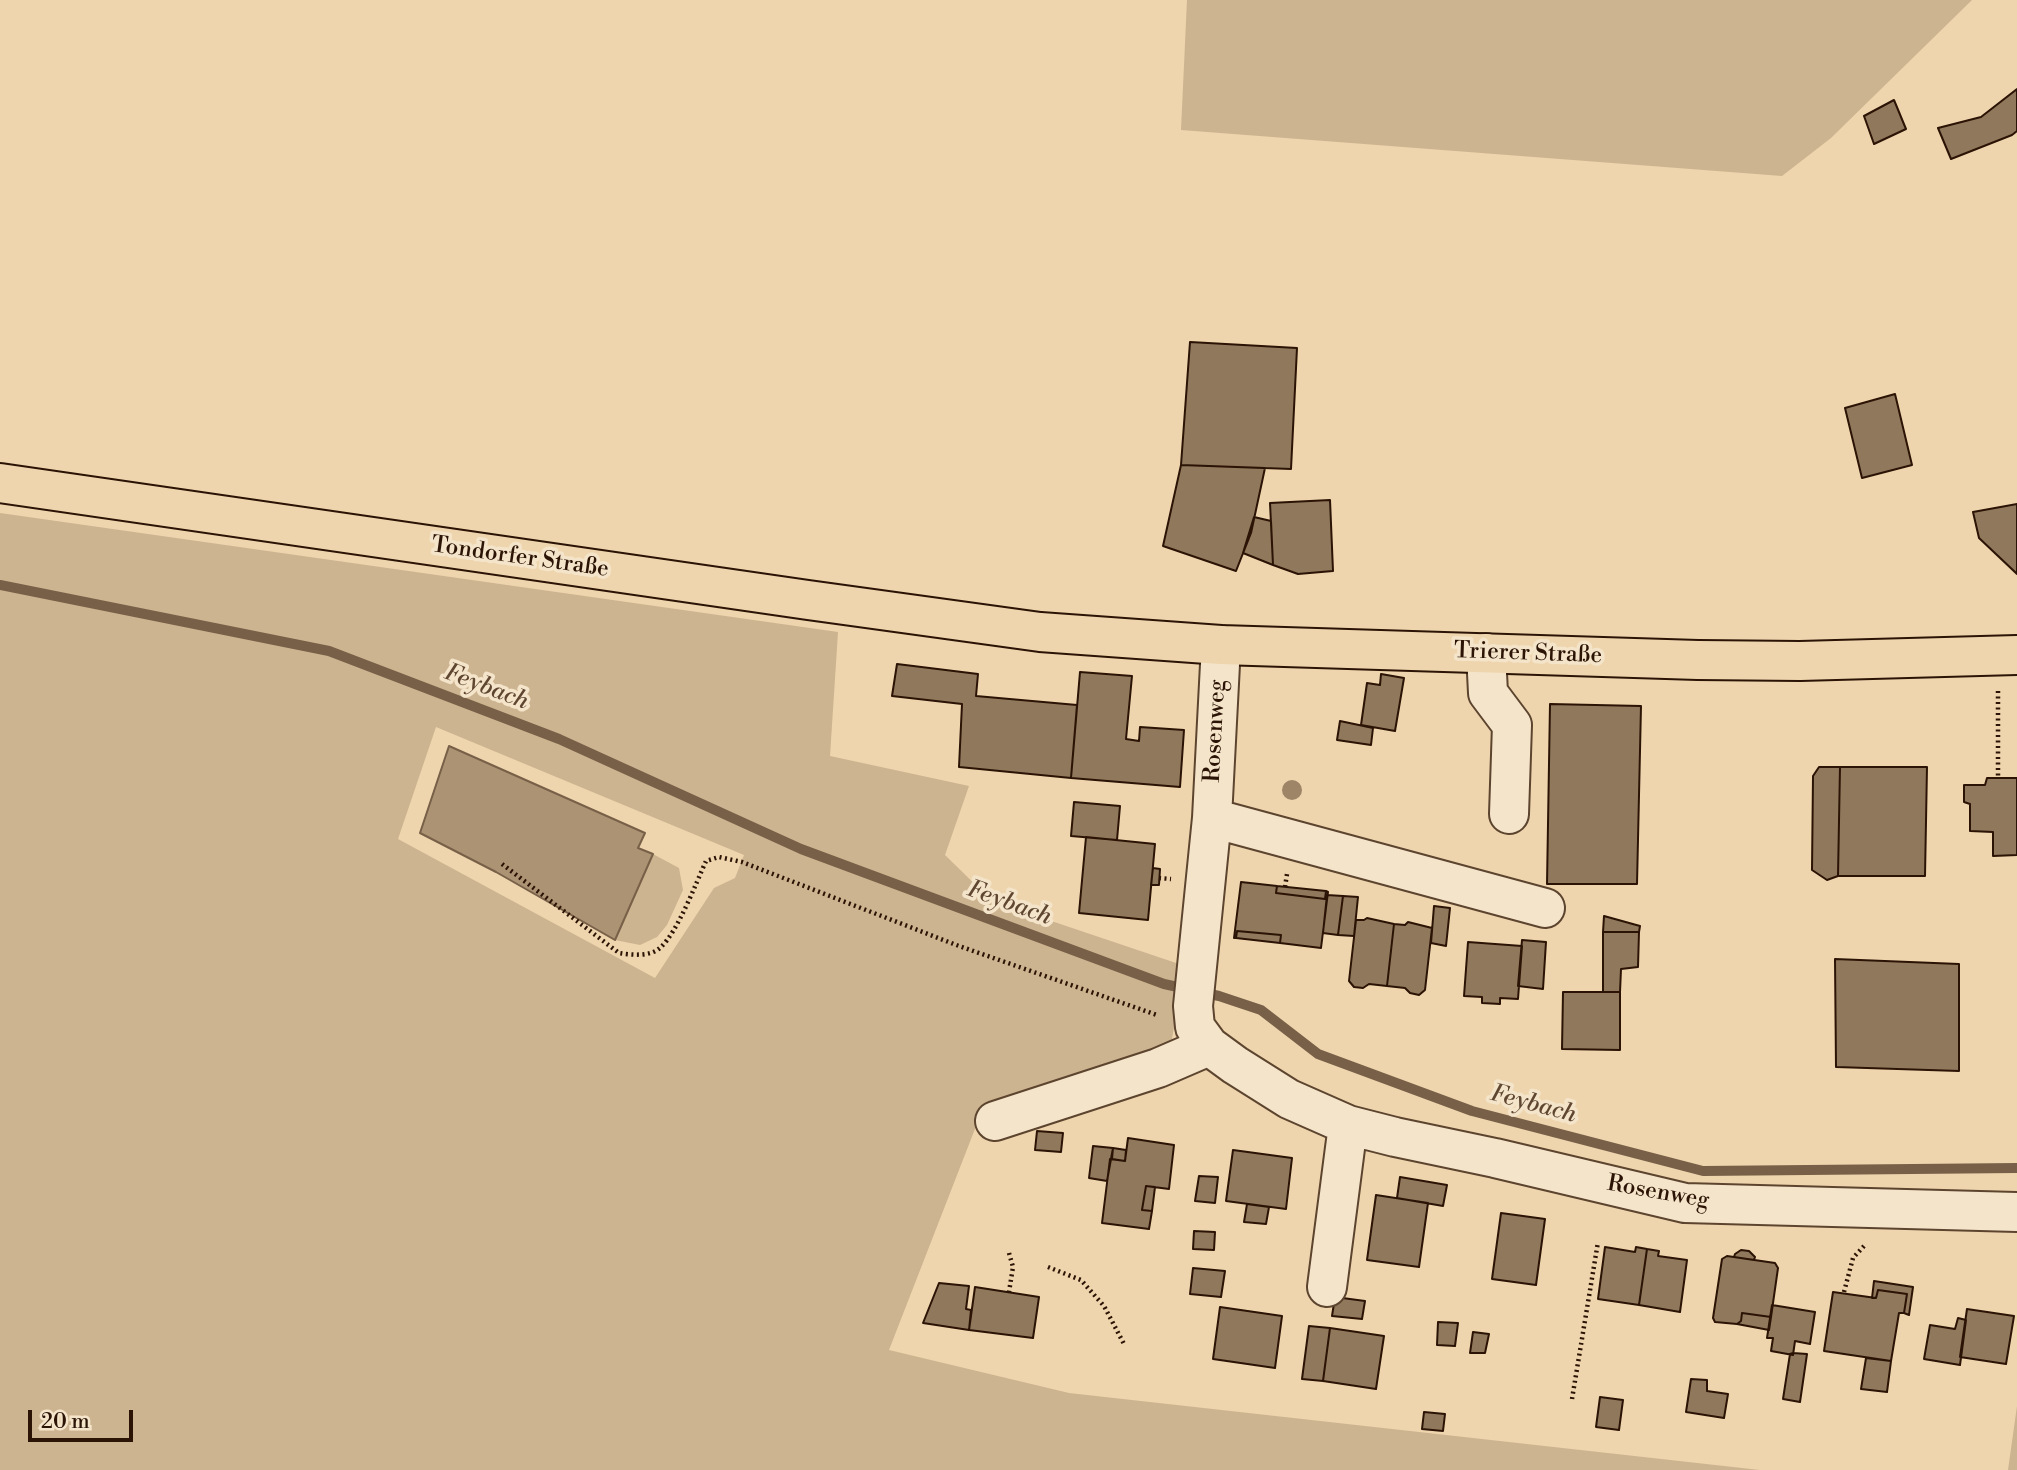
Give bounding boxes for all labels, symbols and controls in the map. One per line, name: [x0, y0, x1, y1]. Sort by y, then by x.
street label: Tondorfer Straße: [430, 532, 610, 584]
street label: Trierer Straße: [1453, 638, 1603, 670]
water label: Feybach: [440, 659, 532, 717]
street label: Rosenweg: [1200, 679, 1232, 783]
water label: Feybach: [963, 875, 1055, 933]
water label: Feybach: [1487, 1080, 1579, 1130]
street label: Rosenweg: [1605, 1170, 1711, 1216]
scale bar: [32, 1396, 136, 1440]
text: 20 m: [41, 1409, 90, 1435]

